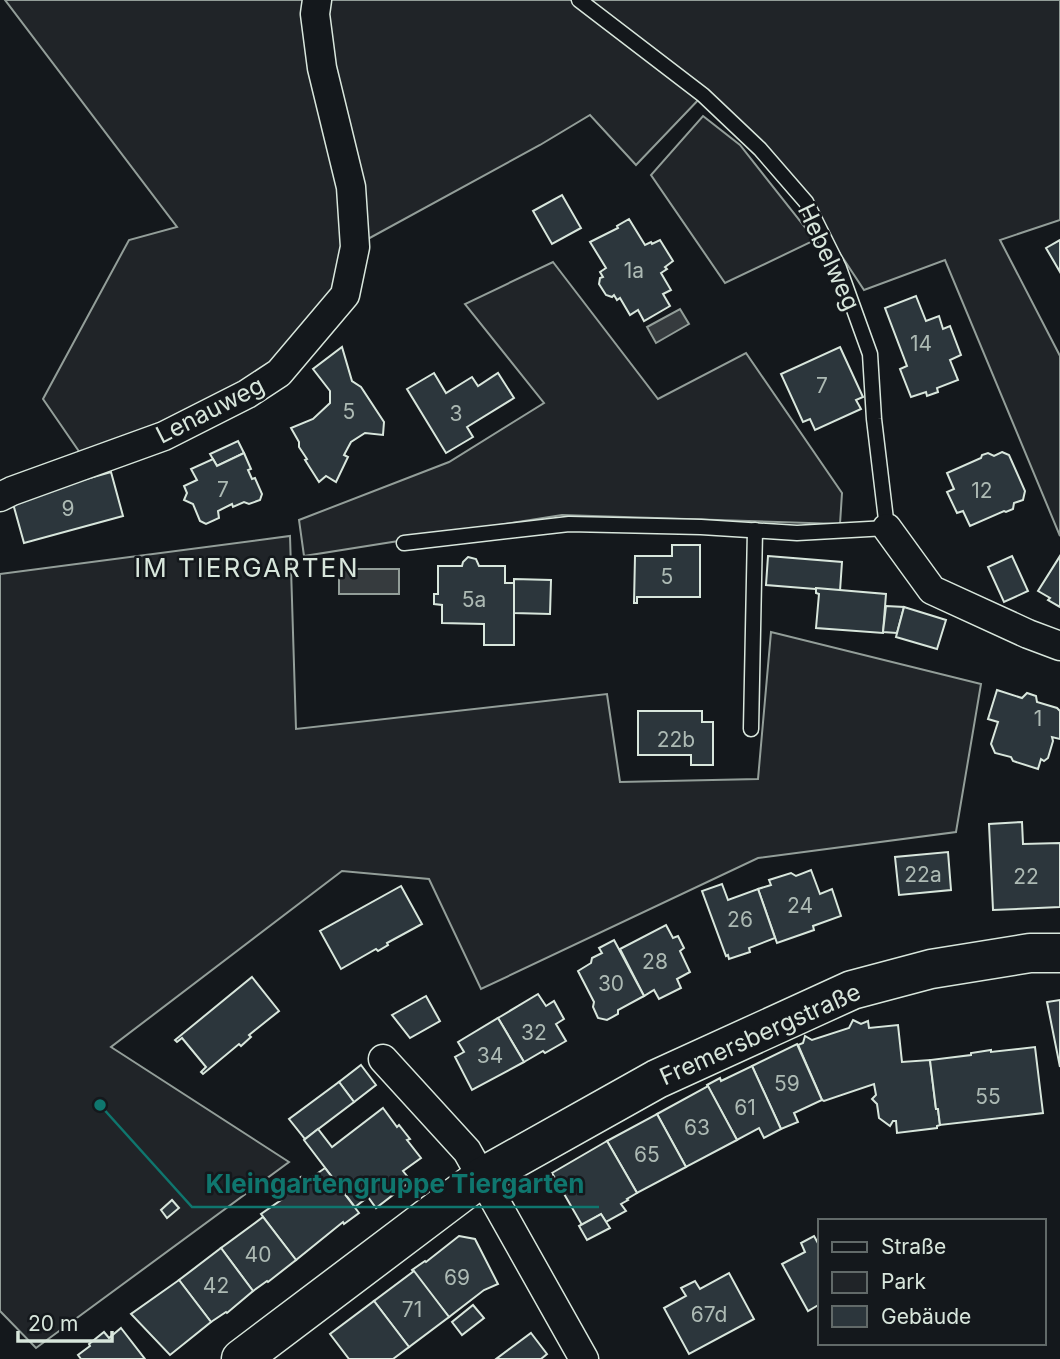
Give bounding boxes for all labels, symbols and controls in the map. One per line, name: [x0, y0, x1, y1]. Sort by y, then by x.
street label: Hebelweg: [792, 199, 866, 315]
house number: 1a: [624, 258, 644, 283]
house number: 14: [910, 331, 932, 356]
street label: Lenauweg: [151, 370, 269, 450]
house number: 7: [816, 373, 828, 398]
house number: 5: [343, 399, 355, 424]
house number: 3: [450, 401, 462, 426]
house number: 7: [217, 477, 229, 502]
house number: 12: [971, 478, 993, 503]
house number: 9: [61, 496, 75, 521]
district label: IM TIERGARTEN: [134, 552, 360, 583]
house number: 5: [661, 564, 673, 589]
house number: 5a: [462, 587, 486, 612]
house number: 1: [1034, 706, 1042, 731]
house number: 22b: [657, 727, 695, 752]
house number: 22a: [904, 862, 942, 887]
house number: 22: [1013, 864, 1039, 889]
house number: 24: [787, 893, 813, 918]
house number: 26: [727, 907, 753, 932]
house number: 28: [642, 949, 668, 974]
house number: 30: [598, 971, 624, 996]
street label: Fremersbergstraße: [655, 977, 865, 1091]
house number: 32: [521, 1020, 547, 1045]
house number: 34: [477, 1043, 503, 1068]
house number: 59: [774, 1071, 800, 1096]
house number: 55: [975, 1084, 1001, 1109]
house number: 61: [734, 1095, 756, 1120]
house number: 63: [684, 1115, 710, 1140]
house number: 65: [634, 1142, 660, 1167]
callout: Kleingartengruppe Tiergarten: [192, 1160, 599, 1207]
text: Kleingartengruppe Tiergarten: [205, 1168, 585, 1199]
legend: [818, 1219, 1046, 1345]
text: Straße: [881, 1234, 946, 1259]
house number: 40: [245, 1242, 271, 1267]
house number: 69: [444, 1265, 470, 1290]
text: Park: [881, 1269, 926, 1294]
house number: 42: [203, 1273, 229, 1298]
house number: 71: [402, 1297, 422, 1322]
scale bar: [18, 1300, 112, 1344]
house number: 67d: [691, 1302, 727, 1327]
text: Gebäude: [881, 1304, 971, 1329]
text: 20 m: [28, 1311, 78, 1336]

